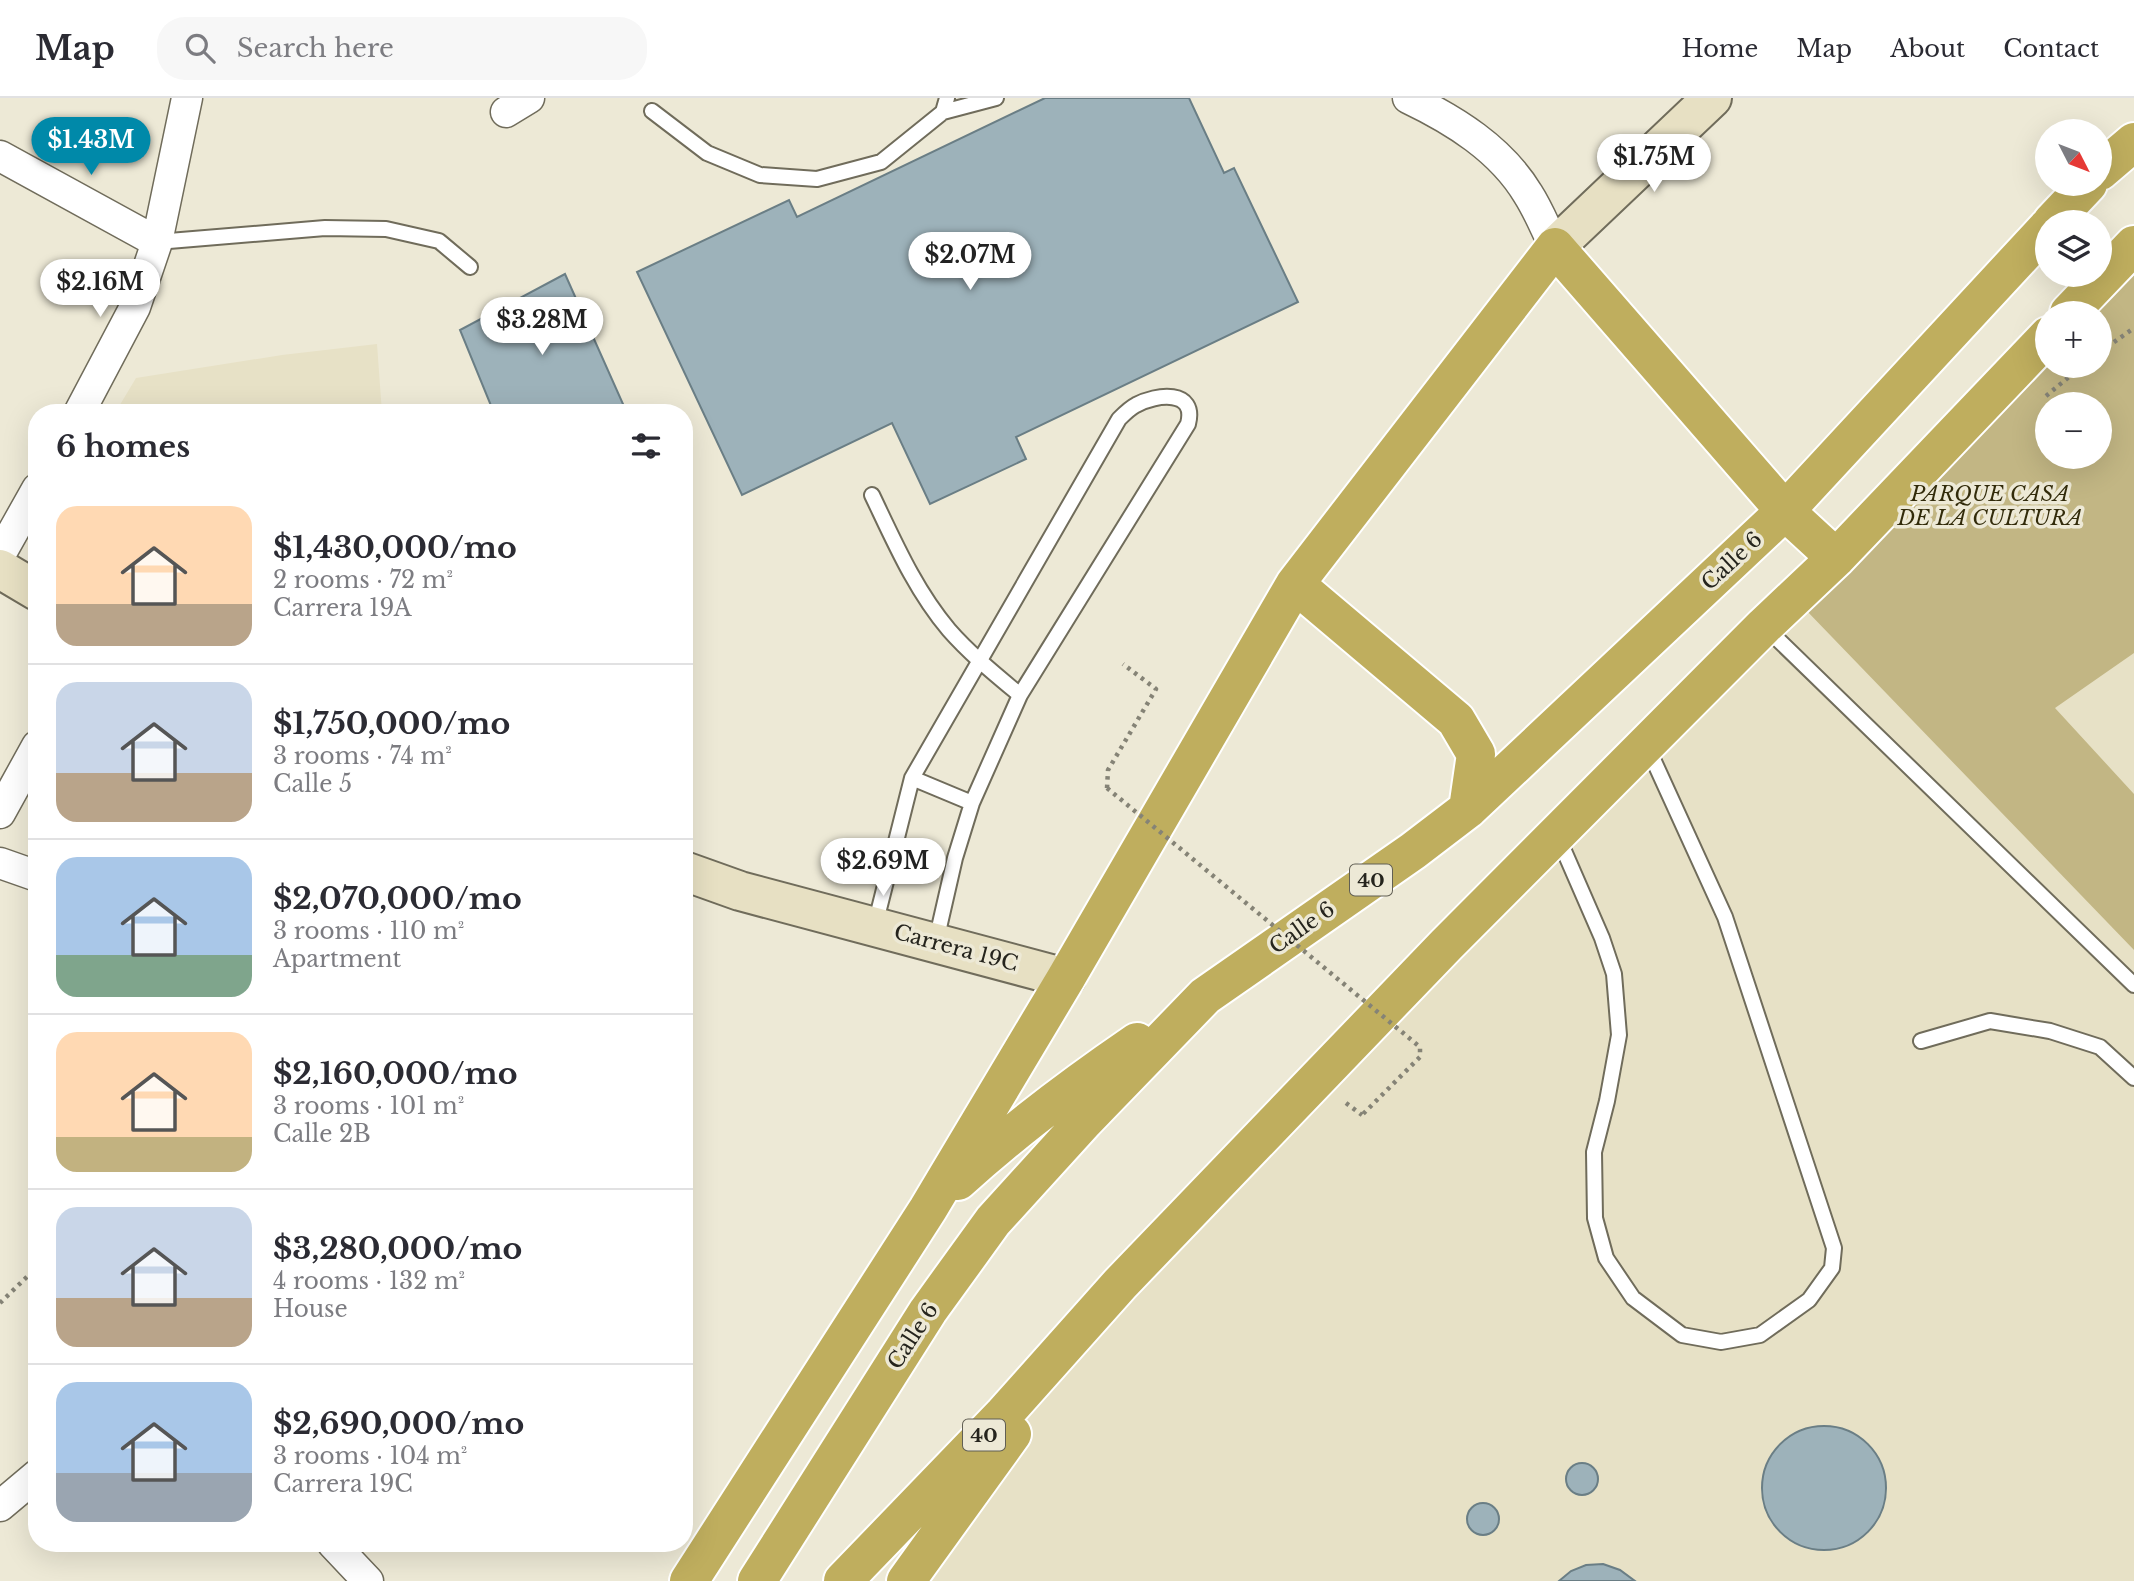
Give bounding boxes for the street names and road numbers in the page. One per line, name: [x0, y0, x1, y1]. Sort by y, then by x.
street label: Calle 6: [1696, 526, 1768, 596]
road number: 40: [1350, 864, 1392, 895]
street label: Calle 6: [1264, 896, 1340, 960]
street label: Carrera 19C: [891, 919, 1021, 977]
street label: Calle 6: [882, 1298, 944, 1374]
road number: 40: [963, 1420, 1005, 1450]

